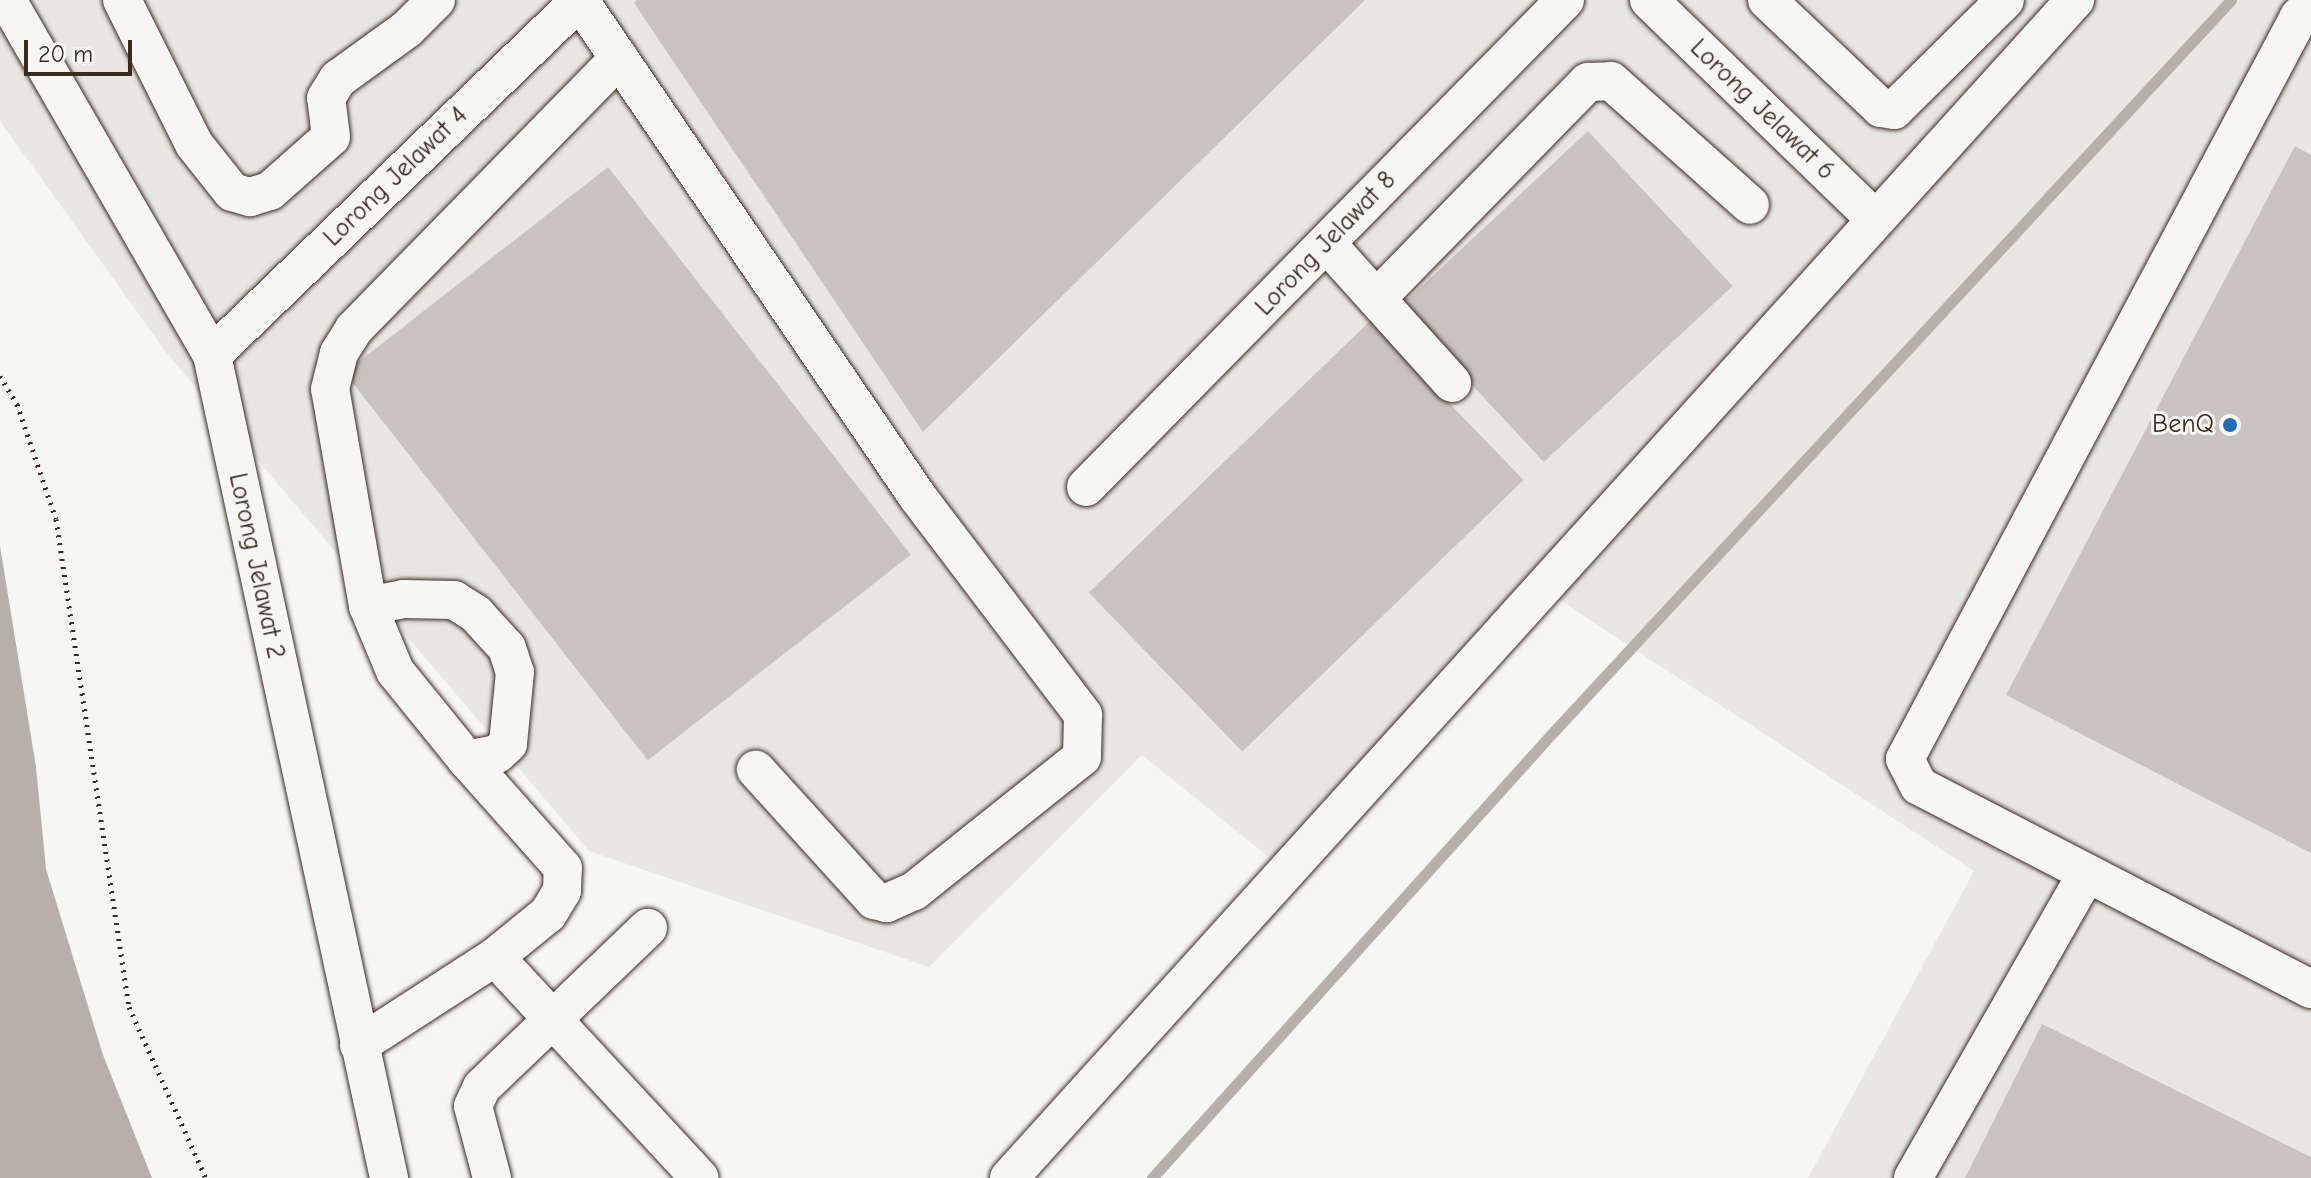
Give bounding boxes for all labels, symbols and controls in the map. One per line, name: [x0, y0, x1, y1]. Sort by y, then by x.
scale bar: [28, 24, 136, 74]
street label: Lorong Jelawat 6: [1683, 33, 1841, 187]
text: 20 m: [38, 40, 93, 68]
street label: Lorong Jelawat 4: [318, 100, 474, 254]
street label: Lorong Jelawat 8: [1249, 165, 1403, 323]
place label: BenQ: [2152, 409, 2214, 441]
marker: BenQ: [2221, 416, 2239, 434]
street label: Lorong Jelawat 2: [221, 470, 291, 662]

